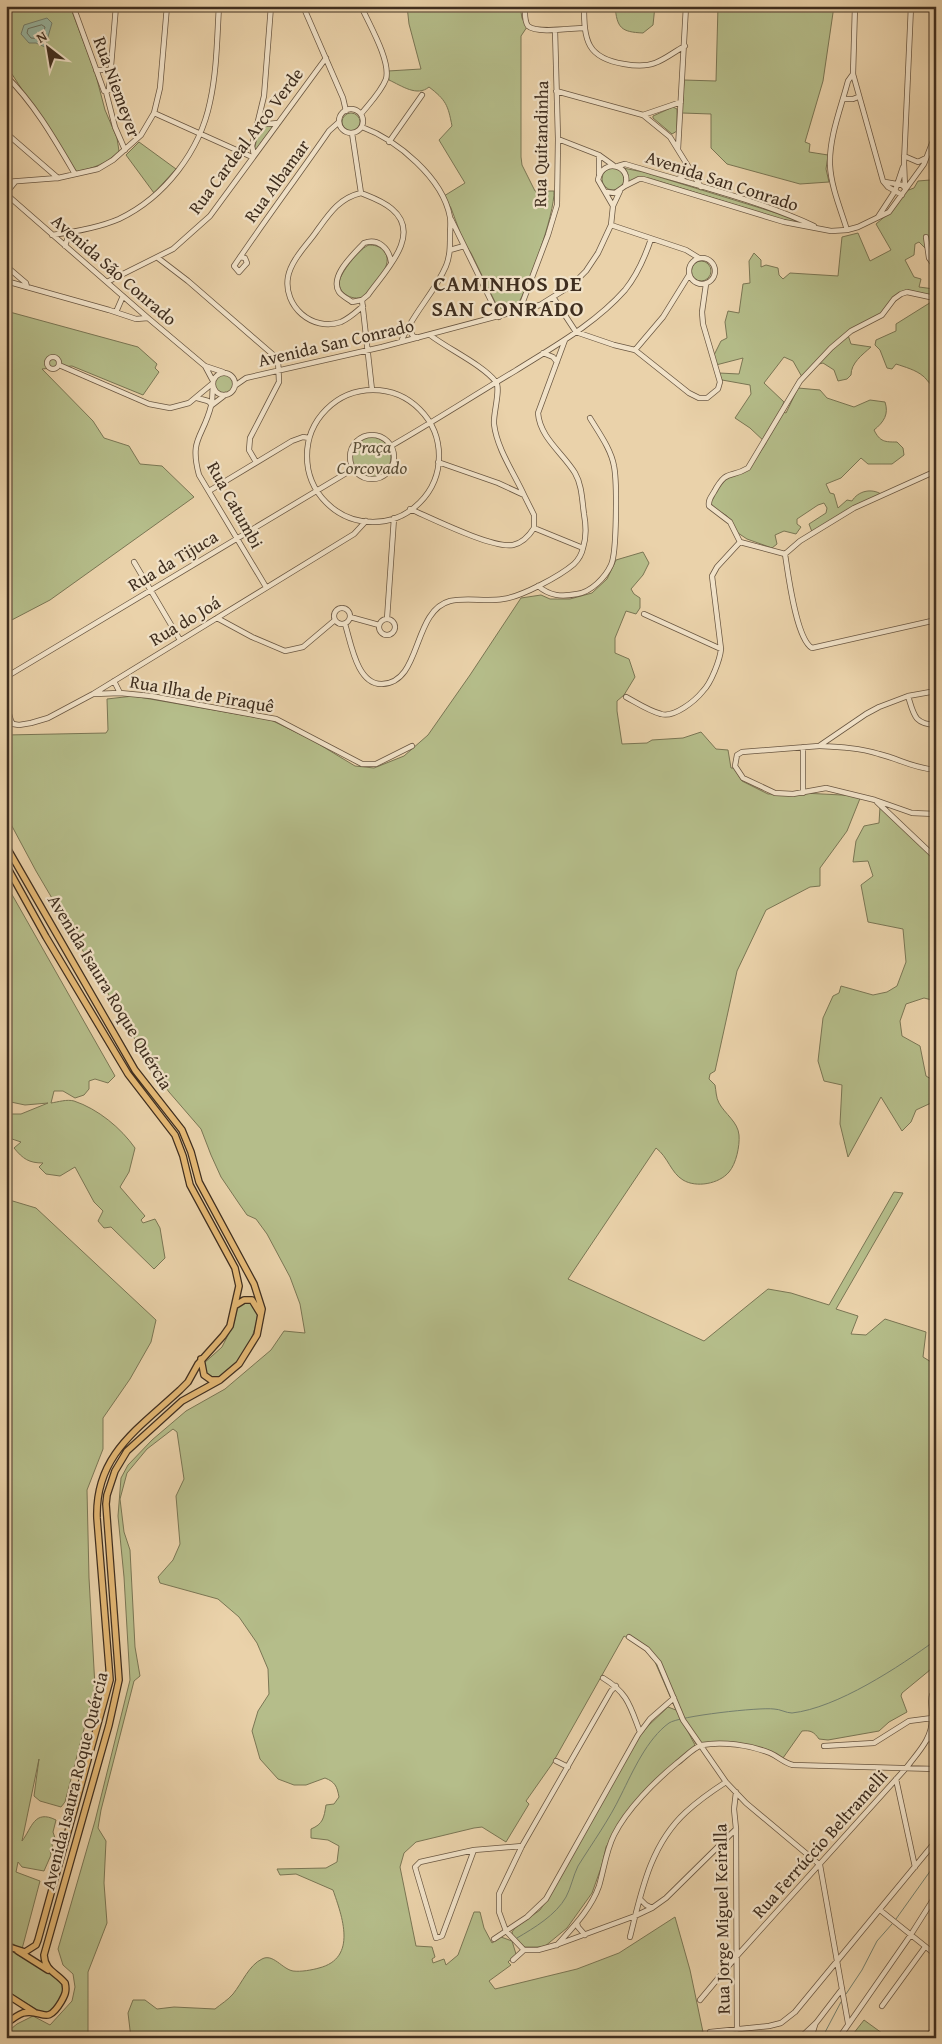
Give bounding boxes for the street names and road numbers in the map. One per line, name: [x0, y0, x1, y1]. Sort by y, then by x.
street label: Rua Niemeyer: [87, 33, 148, 142]
street label: Rua Cardeal Arco Verde: [181, 62, 310, 220]
street label: Rua Quitandinha: [526, 80, 555, 208]
street label: Rua Albamar: [237, 133, 316, 228]
street label: Avenida San Conrado: [642, 143, 802, 218]
street label: Avenida São Conrado: [46, 207, 183, 332]
street label: Avenida San Conrado: [255, 311, 417, 374]
street label: Rua Catumbi: [200, 456, 271, 553]
street label: Rua da Tijuca: [123, 523, 223, 598]
street label: Rua do Joá: [144, 588, 226, 652]
street label: Rua Ilha de Piraquê: [128, 668, 276, 719]
street label: Avenida Isaura Roque Quércia: [41, 889, 180, 1095]
street label: Avenida Isaura Roque Quércia: [34, 1669, 115, 1893]
street label: Rua Ferrúccio Beltramelli: [745, 1763, 894, 1924]
street label: Rua Jorge Miguel Keiralla: [706, 1823, 737, 2015]

